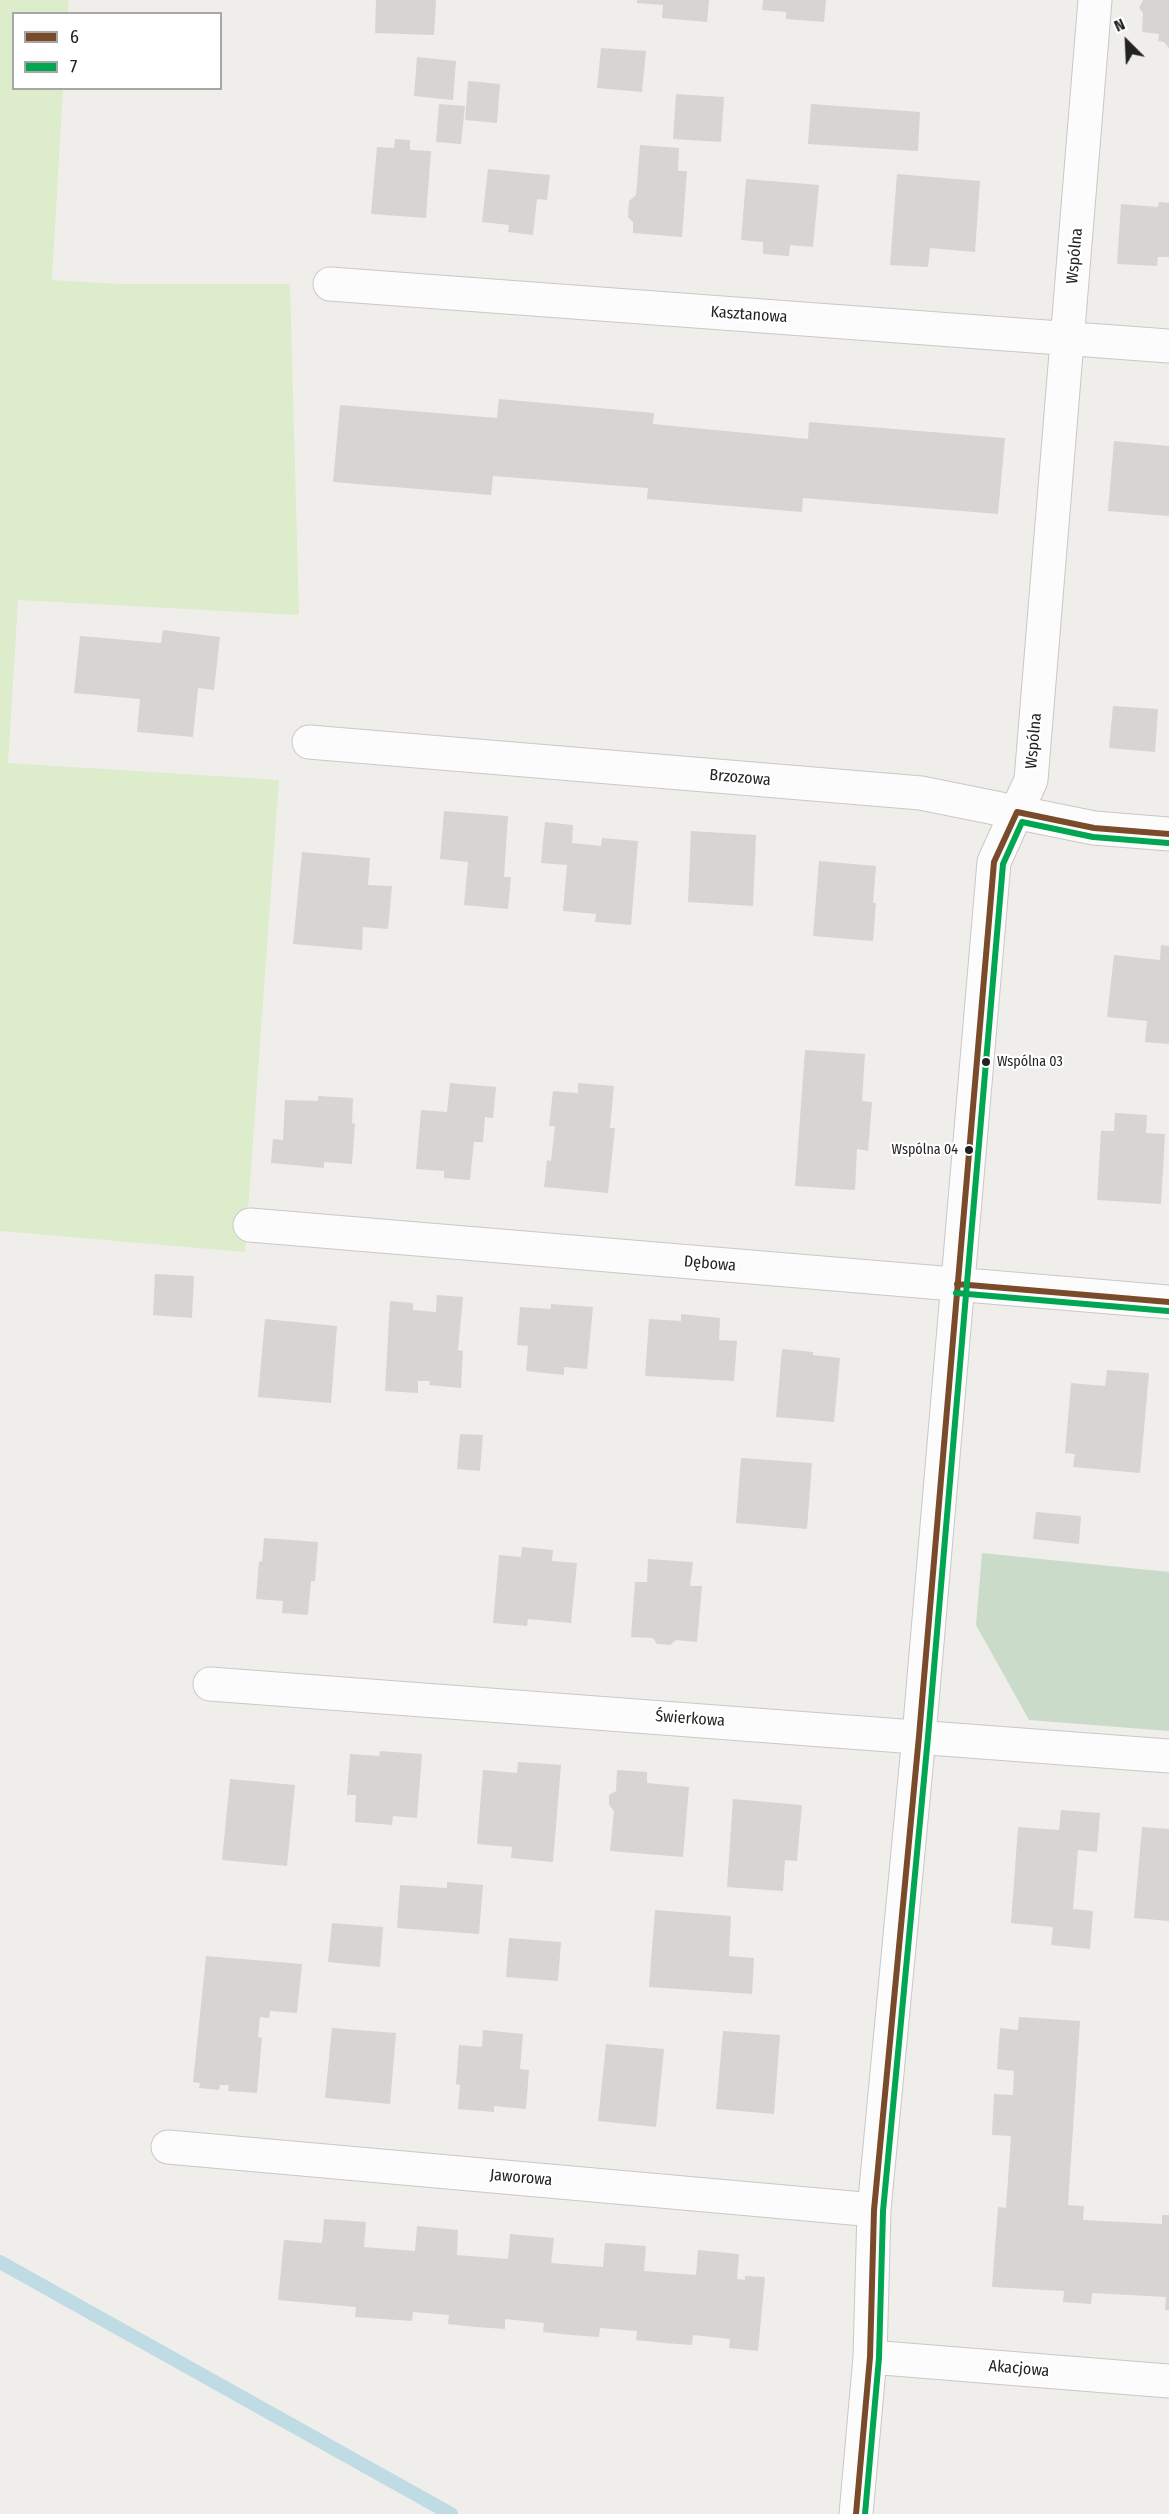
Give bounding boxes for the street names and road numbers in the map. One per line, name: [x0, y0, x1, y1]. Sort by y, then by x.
street label: Wspólna: [1063, 227, 1087, 285]
street label: Kasztanowa: [710, 303, 788, 327]
street label: Wspólna: [1022, 712, 1046, 770]
street label: Brzozowa: [709, 766, 771, 790]
street label: Dębowa: [683, 1252, 737, 1276]
street label: Świerkowa: [655, 1707, 725, 1731]
street label: Jaworowa: [489, 2166, 553, 2190]
street label: Akacjowa: [988, 2357, 1050, 2381]

